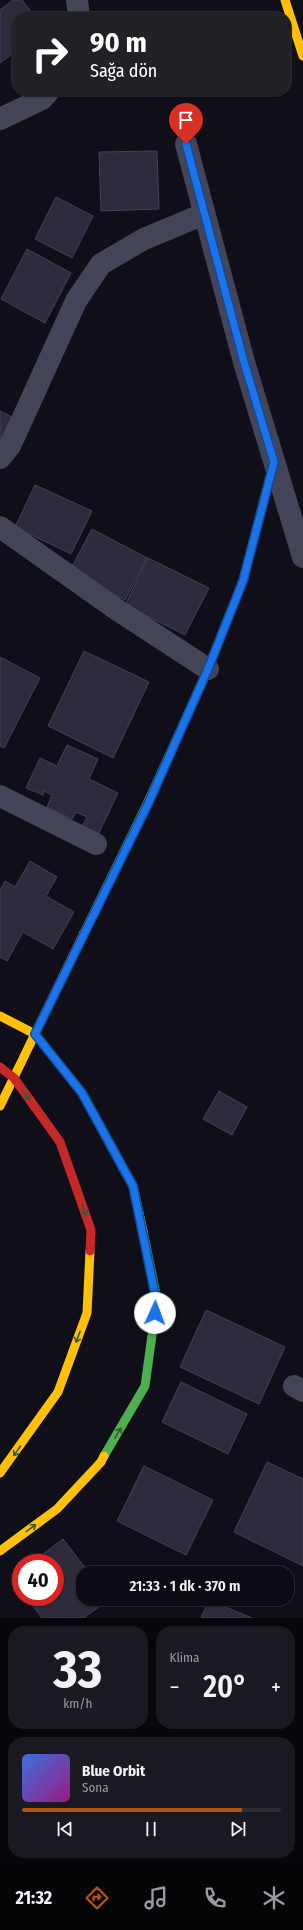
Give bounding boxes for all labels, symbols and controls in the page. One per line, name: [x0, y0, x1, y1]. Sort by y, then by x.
text: 90 m: [90, 26, 147, 59]
icon: right: [24, 28, 76, 80]
text: Sağa dön: [90, 60, 157, 82]
pin: [169, 103, 203, 144]
icon: arrive: [175, 109, 197, 131]
one-way arrow: [22, 1089, 31, 1100]
one-way arrow: [81, 1203, 88, 1216]
position arrow: [134, 1292, 176, 1334]
one-way arrow: [74, 1331, 82, 1343]
one-way arrow: [114, 1427, 122, 1439]
one-way arrow: [13, 1445, 21, 1456]
one-way arrow: [26, 1524, 37, 1532]
speed limit sign: 40: [12, 1554, 64, 1606]
text: 21:33 · 1 dk · 370 m: [129, 1577, 241, 1595]
text: 33: [53, 1638, 102, 1701]
text: Klima: [170, 1650, 199, 1665]
text: 20°: [203, 1669, 247, 1705]
text: −: [170, 1674, 179, 1701]
text: +: [271, 1674, 281, 1701]
text: km/h: [63, 1696, 92, 1711]
text: Blue Orbit: [82, 1762, 145, 1780]
text: Sona: [82, 1780, 109, 1795]
icon: previous: [54, 1818, 76, 1840]
icon: pause: [140, 1818, 162, 1840]
icon: next: [227, 1818, 249, 1840]
icon: directions: [83, 1884, 111, 1912]
icon: music: [142, 1884, 170, 1912]
icon: phone: [201, 1884, 229, 1912]
icon: climate: [260, 1884, 288, 1912]
text: 21:32: [15, 1887, 52, 1909]

